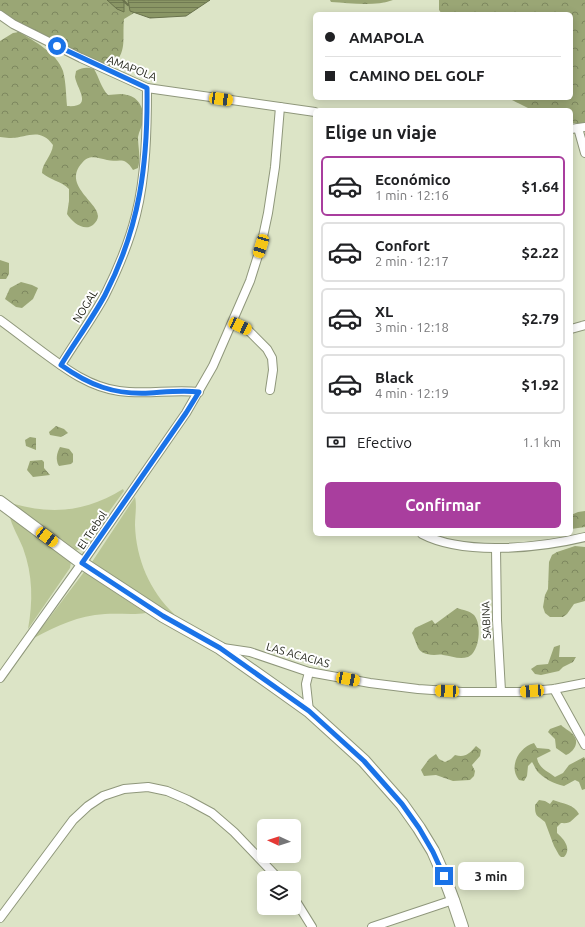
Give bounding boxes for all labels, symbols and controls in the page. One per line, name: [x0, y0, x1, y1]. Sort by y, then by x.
text: AMAPOLA: [349, 29, 424, 46]
route start: [48, 37, 66, 55]
street label: AMAPOLA: [106, 53, 159, 83]
text: CAMINO DEL GOLF: [349, 67, 484, 84]
car: [208, 91, 234, 107]
text: Elige un viaje: [325, 122, 437, 142]
icon: car: [327, 168, 363, 204]
text: Económico: [375, 171, 451, 188]
text: $1.64: [521, 178, 559, 195]
text: 1 min · 12:16: [375, 188, 449, 202]
car: [252, 233, 270, 259]
icon: car: [327, 234, 363, 270]
text: Confort: [375, 237, 430, 254]
text: $2.22: [521, 244, 559, 261]
text: 2 min · 12:17: [375, 254, 449, 268]
street label: NOGAL: [70, 287, 100, 325]
icon: car: [327, 300, 363, 336]
text: XL: [375, 303, 393, 320]
text: $2.79: [521, 310, 559, 327]
car: [227, 315, 253, 337]
text: 3 min · 12:18: [375, 320, 449, 334]
icon: car: [327, 366, 363, 402]
text: Black: [375, 369, 414, 386]
text: $1.92: [521, 376, 559, 393]
text: 4 min · 12:19: [375, 386, 449, 400]
icon: cash: [325, 431, 347, 453]
text: Efectivo: [357, 434, 412, 451]
text: 1.1 km: [522, 435, 561, 449]
button: Confirmar: [325, 482, 561, 528]
street label: El Trebol: [75, 509, 109, 551]
car: [34, 525, 60, 549]
street label: SABINA: [479, 600, 493, 639]
street label: LAS ACACIAS: [265, 640, 331, 670]
car: [335, 671, 361, 687]
car: [435, 684, 459, 698]
car: [520, 684, 544, 698]
north arrow: [257, 819, 301, 863]
map controls: [257, 819, 301, 915]
callout: 3 min: [458, 862, 524, 890]
route end: [435, 867, 453, 885]
text: 3 min: [475, 869, 507, 883]
button: layers: [257, 871, 301, 915]

